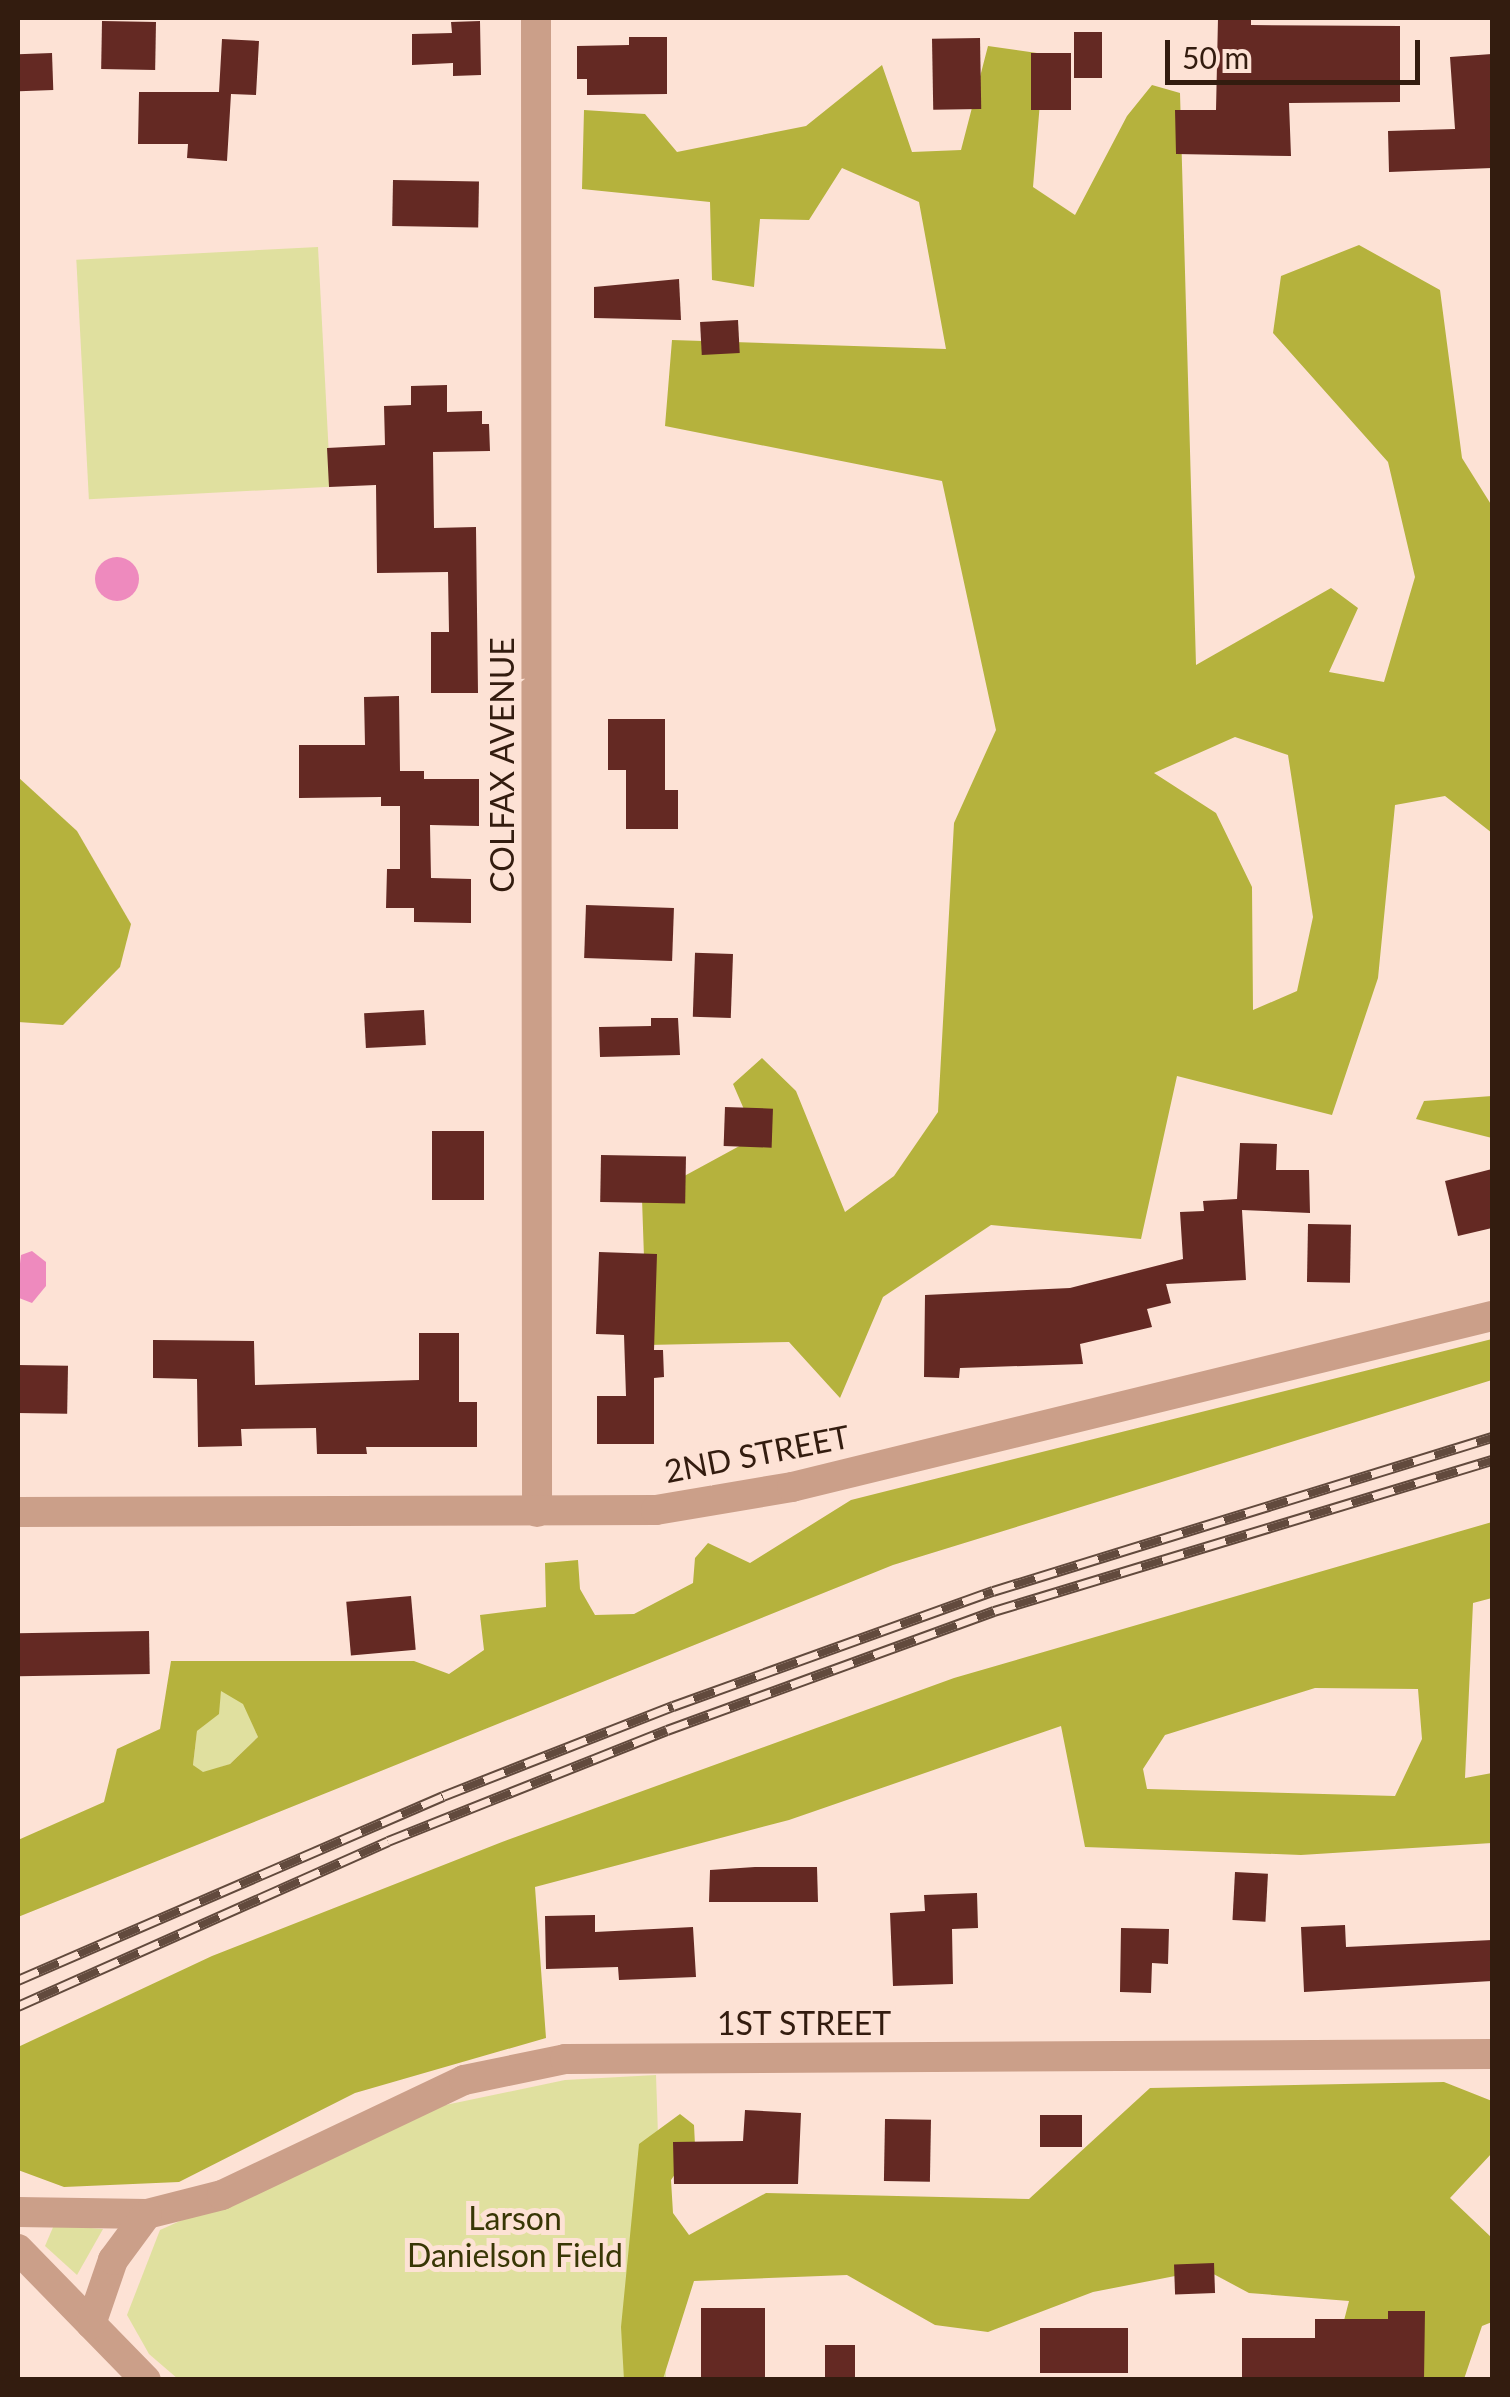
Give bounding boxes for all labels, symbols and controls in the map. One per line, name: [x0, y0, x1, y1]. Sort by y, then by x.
scale bar: [1170, 20, 1425, 82]
text: 50 m: [1182, 39, 1249, 75]
street label: COLFAX AVENUE: [483, 637, 521, 893]
street label: 2ND STREET: [661, 1417, 853, 1491]
street label: 1ST STREET: [716, 2004, 892, 2042]
park label: Larson Danielson Field: [407, 2200, 623, 2275]

